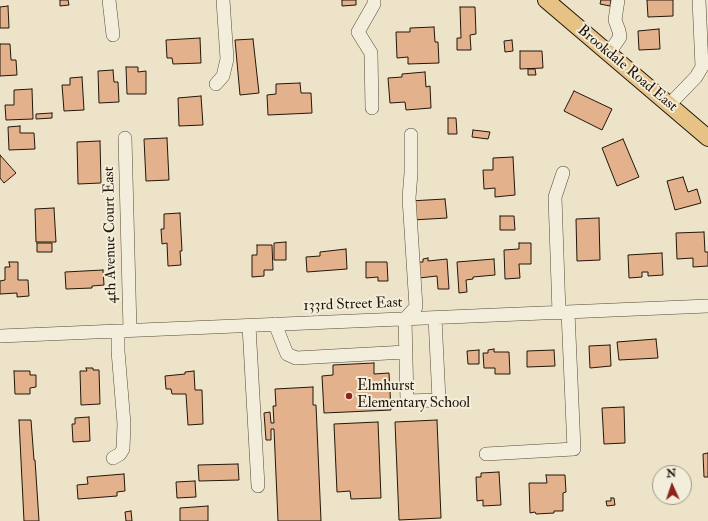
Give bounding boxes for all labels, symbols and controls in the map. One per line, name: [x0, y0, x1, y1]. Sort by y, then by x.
street label: Brookdale Road East: [573, 22, 681, 116]
street label: 4th Avenue Court East: [101, 166, 121, 304]
street label: 133rd Street East: [303, 294, 403, 316]
place label: Elmhurst Elementary School: [357, 378, 470, 413]
marker: Elmhurst Elementary School: [344, 391, 354, 401]
north arrow: [652, 465, 692, 505]
text: N: [666, 467, 677, 480]

